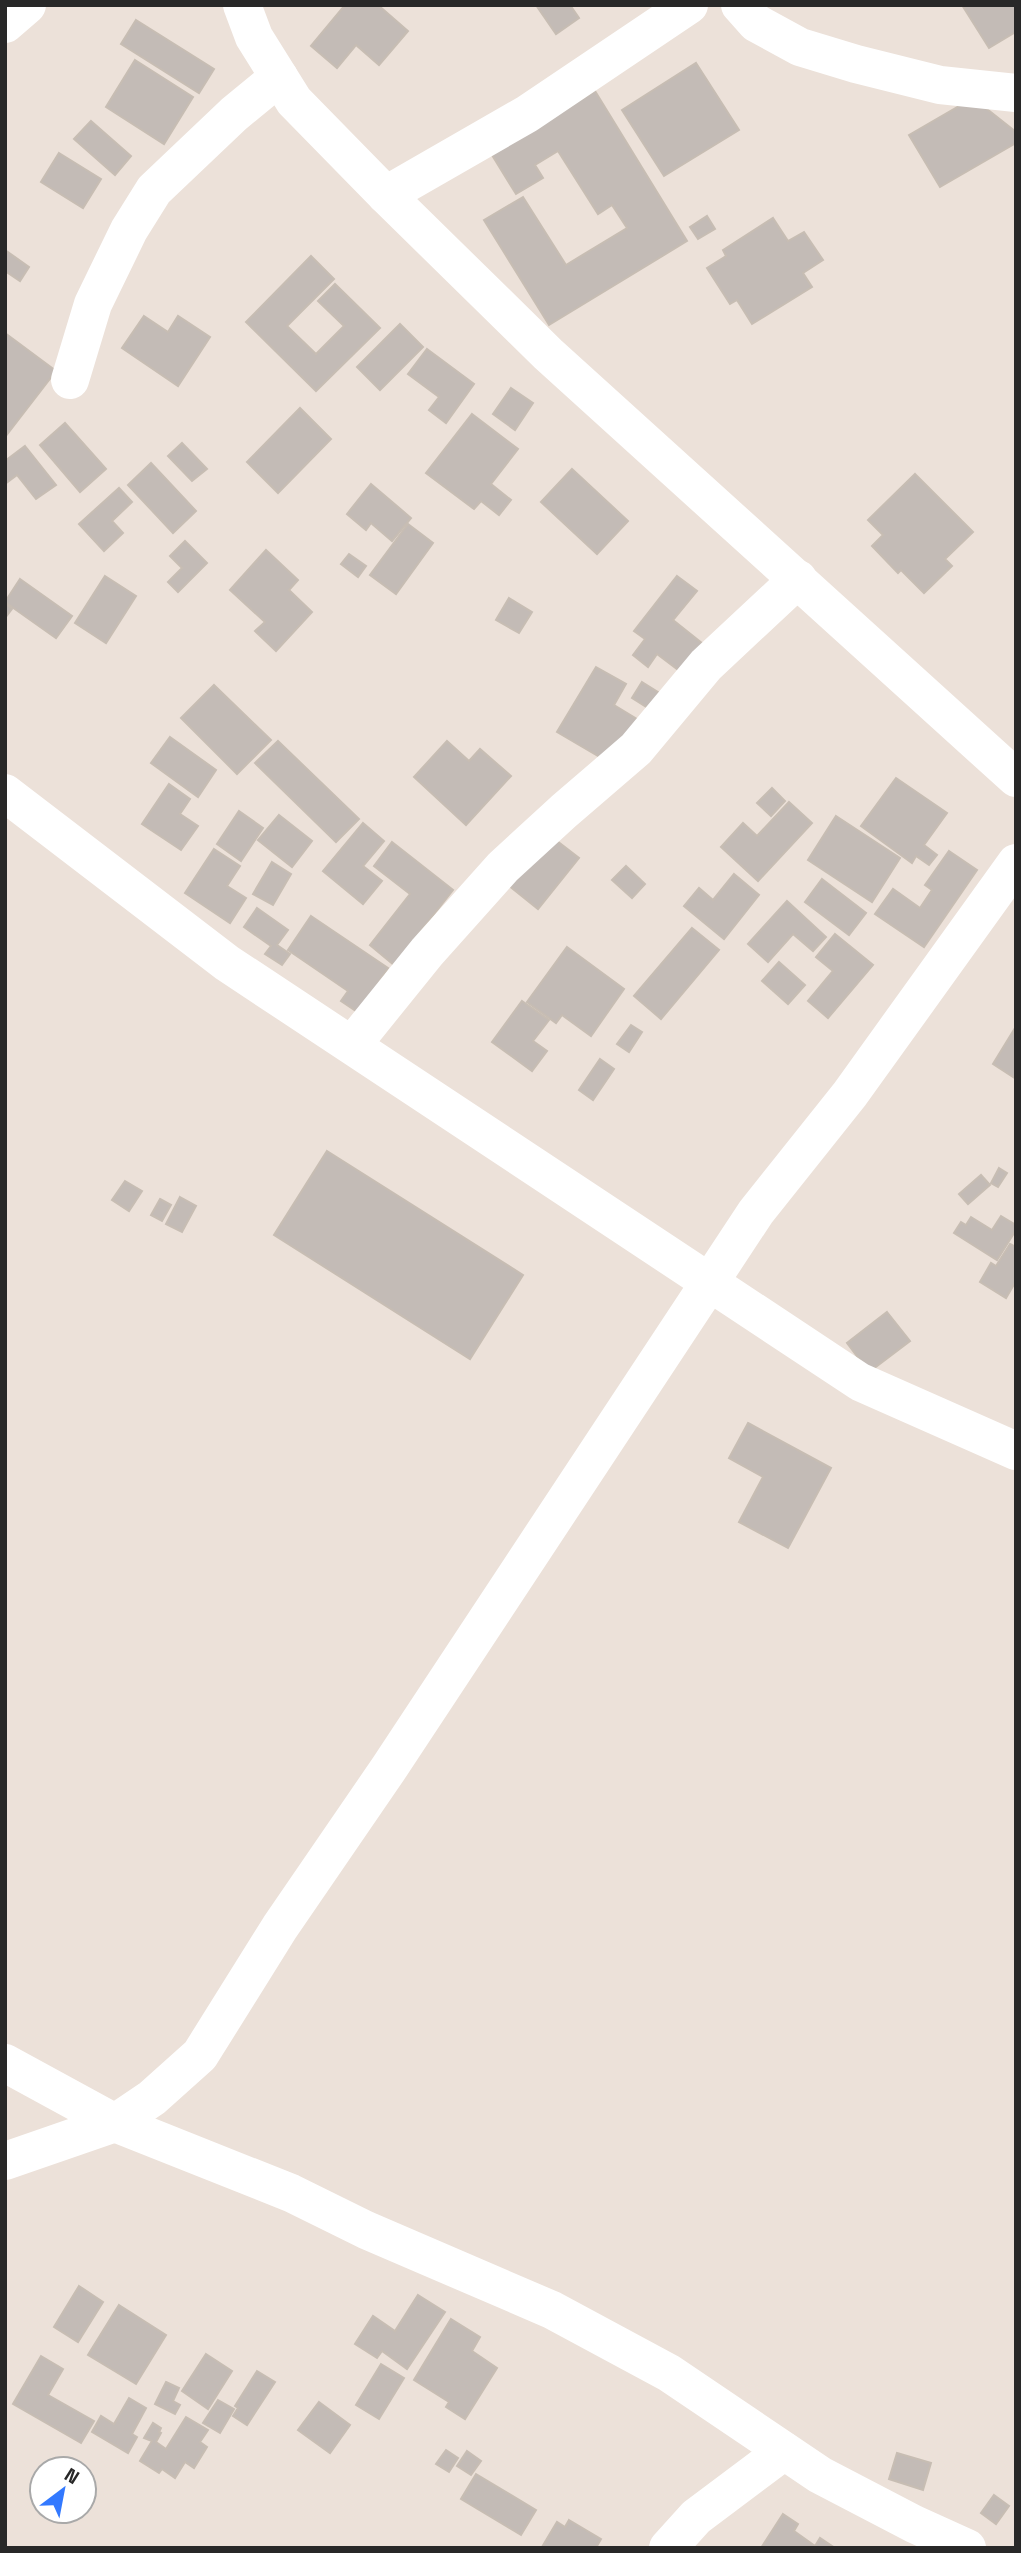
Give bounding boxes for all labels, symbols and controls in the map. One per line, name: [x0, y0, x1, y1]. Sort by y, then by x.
north arrow: [28, 2455, 98, 2525]
text: N: [60, 2462, 84, 2490]

